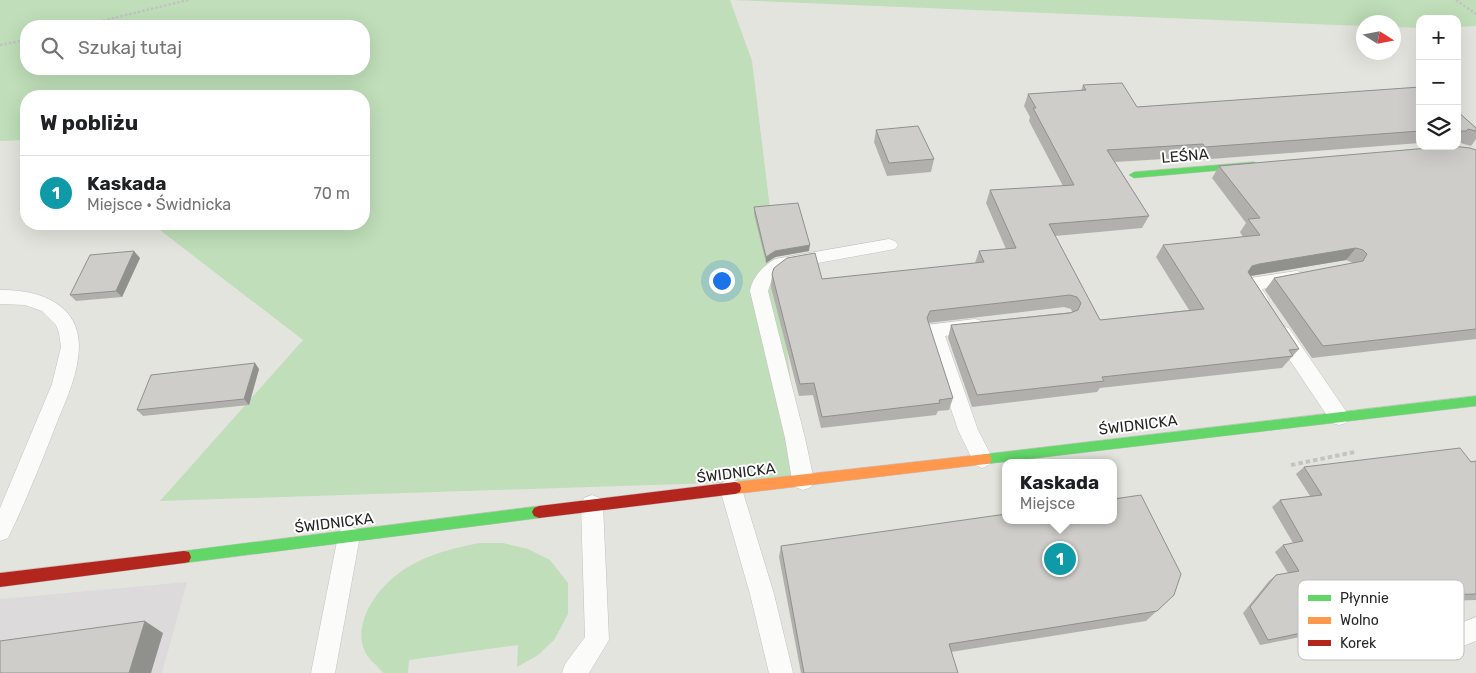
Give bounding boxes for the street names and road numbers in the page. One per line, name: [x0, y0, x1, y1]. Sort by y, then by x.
street label: LEŚNA: [1161, 145, 1209, 167]
street label: ŚWIDNICKA: [1098, 411, 1178, 439]
street label: ŚWIDNICKA: [696, 459, 776, 487]
street label: ŚWIDNICKA: [294, 509, 374, 537]

